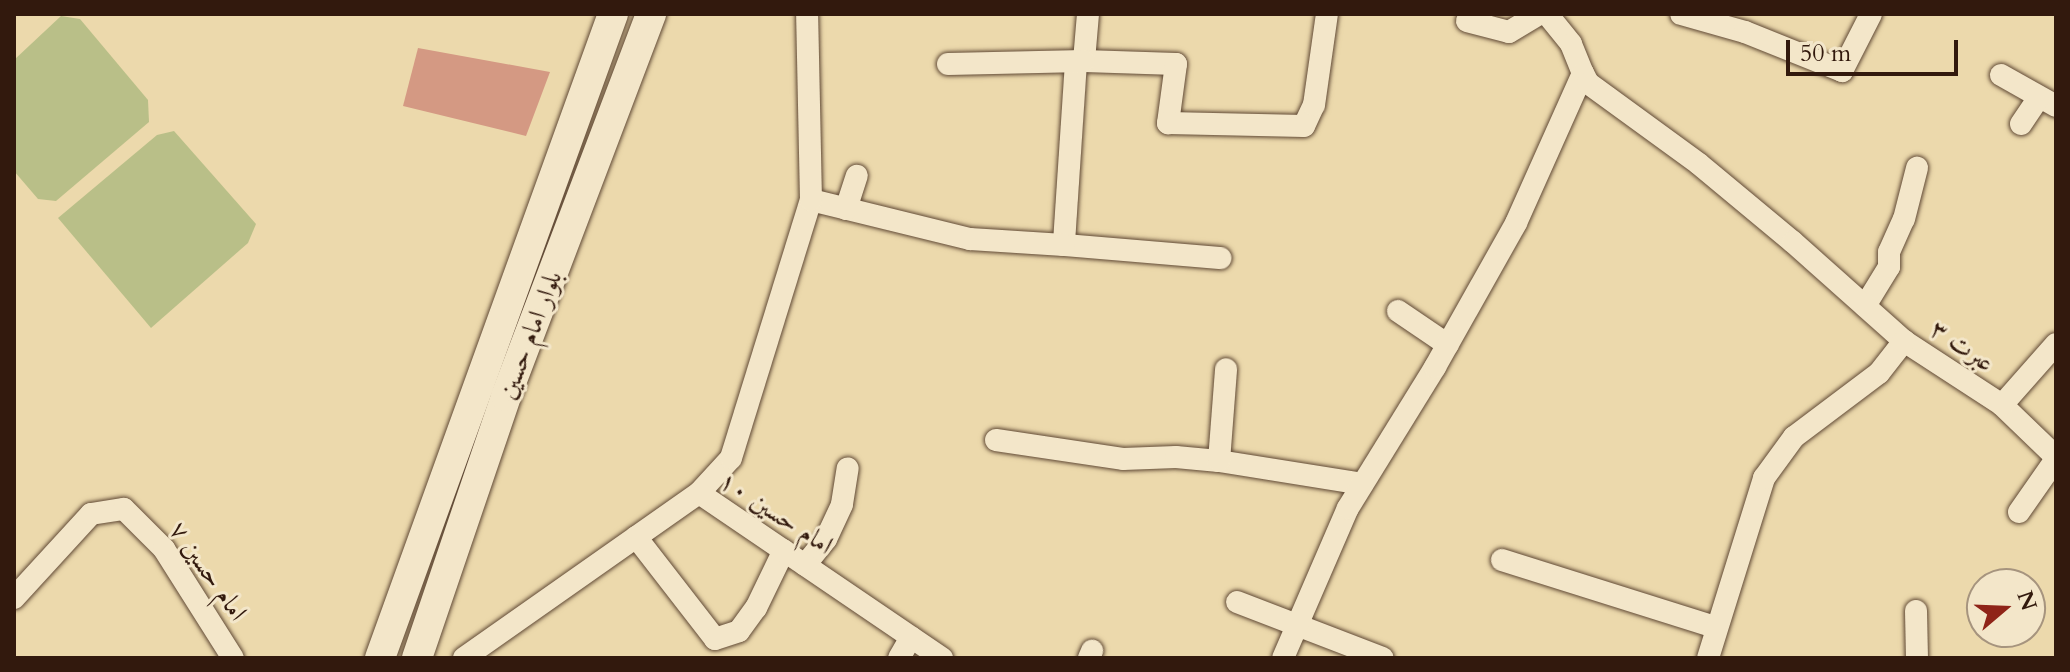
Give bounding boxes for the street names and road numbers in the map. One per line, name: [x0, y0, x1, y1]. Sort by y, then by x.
street label: بلوار امام حسین: [491, 266, 569, 404]
street label: عبرت ۳: [1924, 313, 2000, 379]
street label: امام حسین ۱۰: [713, 465, 839, 561]
street label: امام حسین ۷: [162, 515, 254, 627]

